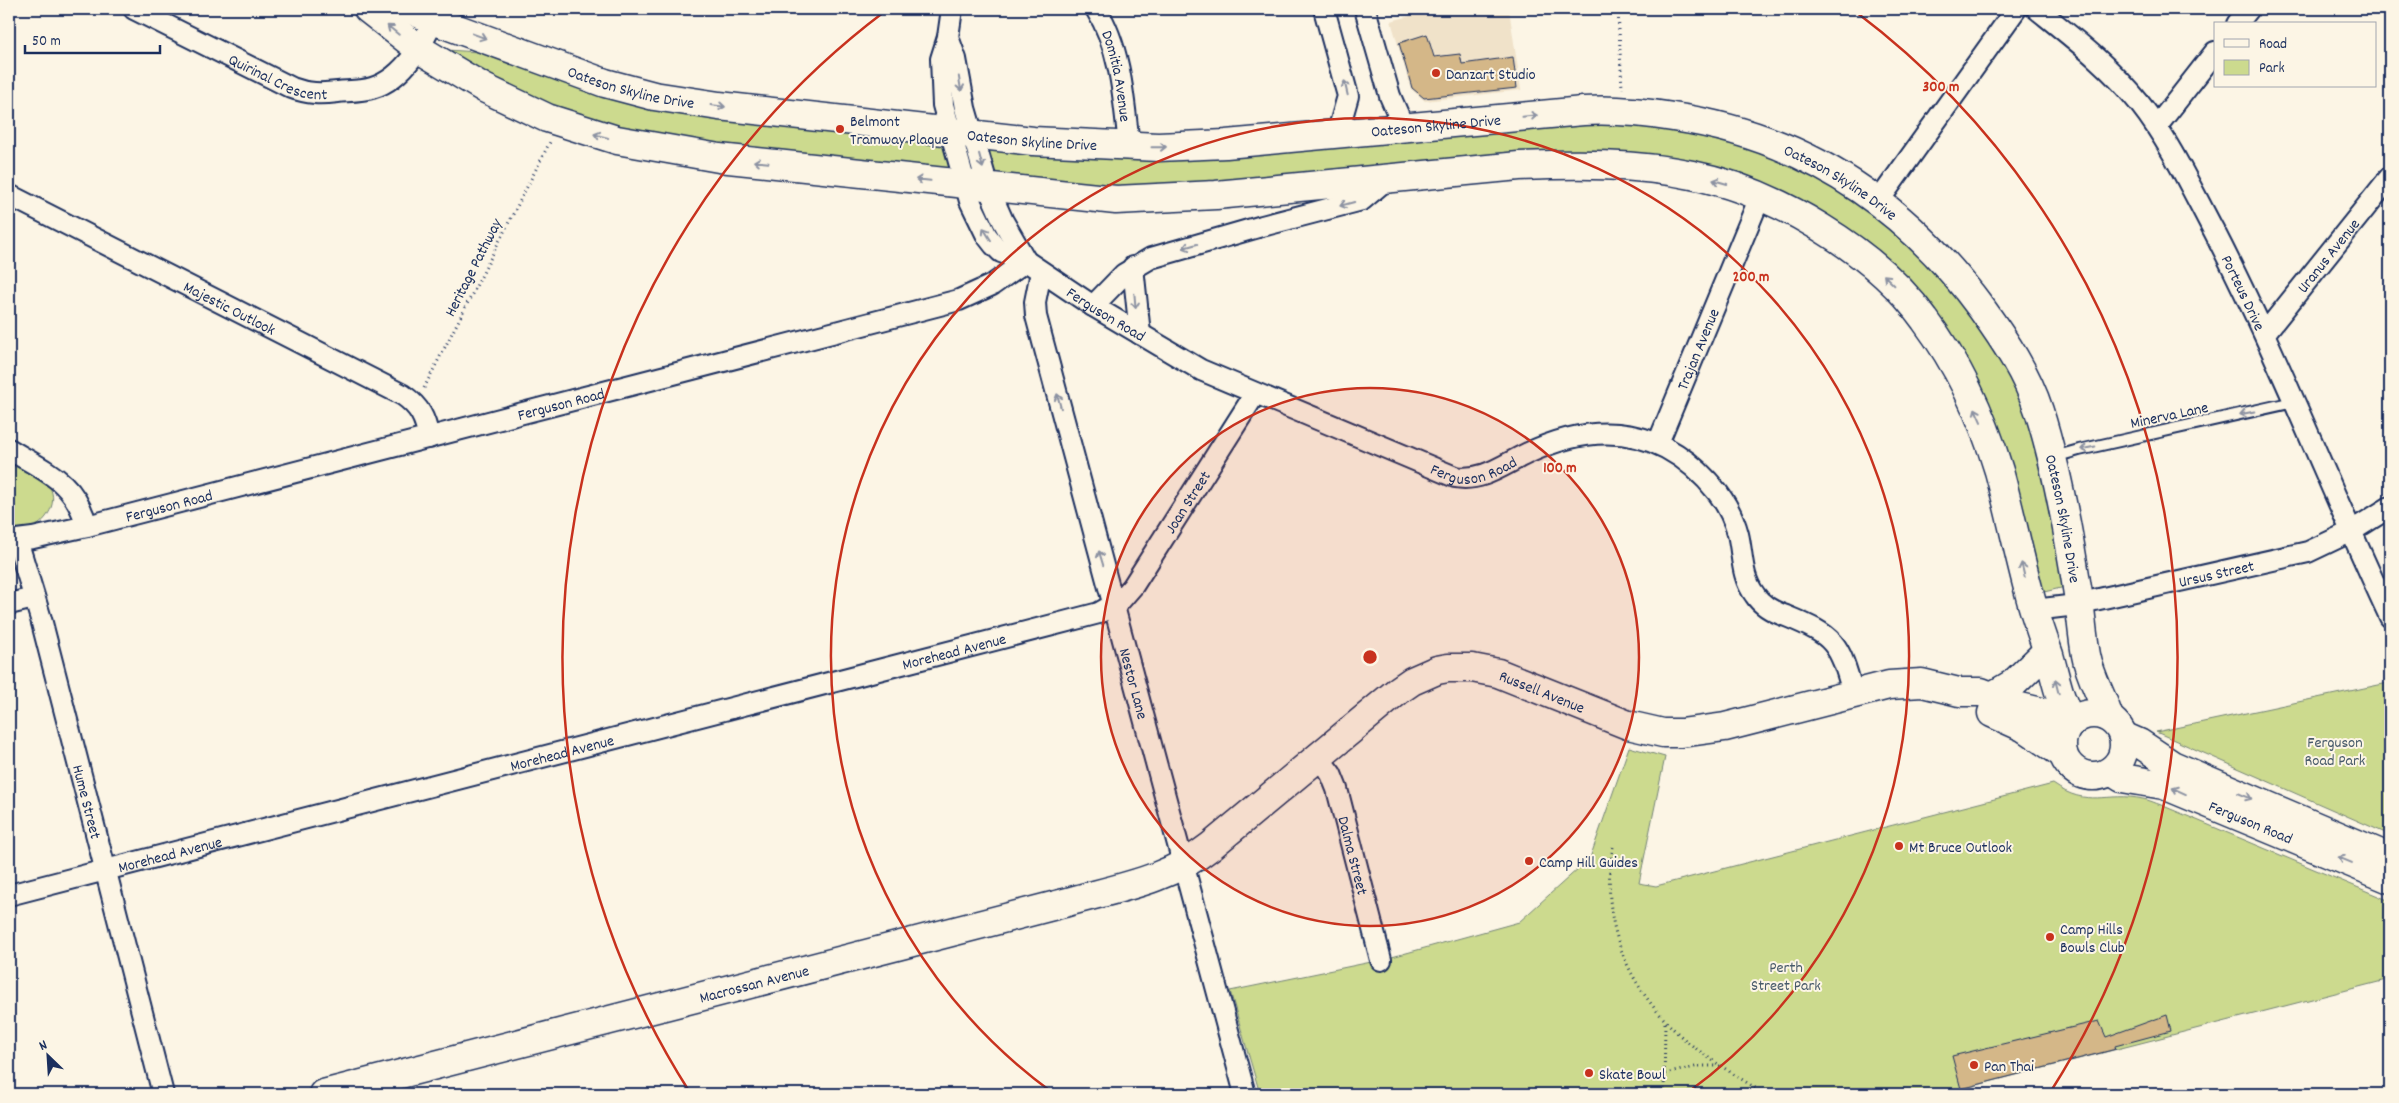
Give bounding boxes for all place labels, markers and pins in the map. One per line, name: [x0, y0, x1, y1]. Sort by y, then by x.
place label: Danzart Studio: [1446, 64, 1536, 87]
marker: Danzart Studio: [1430, 67, 1442, 79]
place label: Belmont Tramway Plaque: [850, 111, 948, 152]
marker: Belmont Tramway Plaque: [834, 123, 846, 135]
centre of rings: [1361, 648, 1379, 666]
place label: Mt Bruce Outlook: [1909, 837, 2012, 860]
marker: Mt Bruce Outlook: [1893, 840, 1905, 852]
place label: Camp Hill Guides: [1539, 852, 1638, 875]
marker: Camp Hill Guides: [1523, 855, 1535, 867]
place label: Camp Hills Bowls Club: [2060, 919, 2125, 960]
marker: Camp Hills Bowls Club: [2044, 931, 2056, 943]
place label: Pan Thai: [1984, 1056, 2034, 1079]
marker: Pan Thai: [1968, 1059, 1980, 1071]
place label: Skate Bowl: [1599, 1064, 1666, 1087]
marker: Skate Bowl: [1583, 1067, 1595, 1079]

